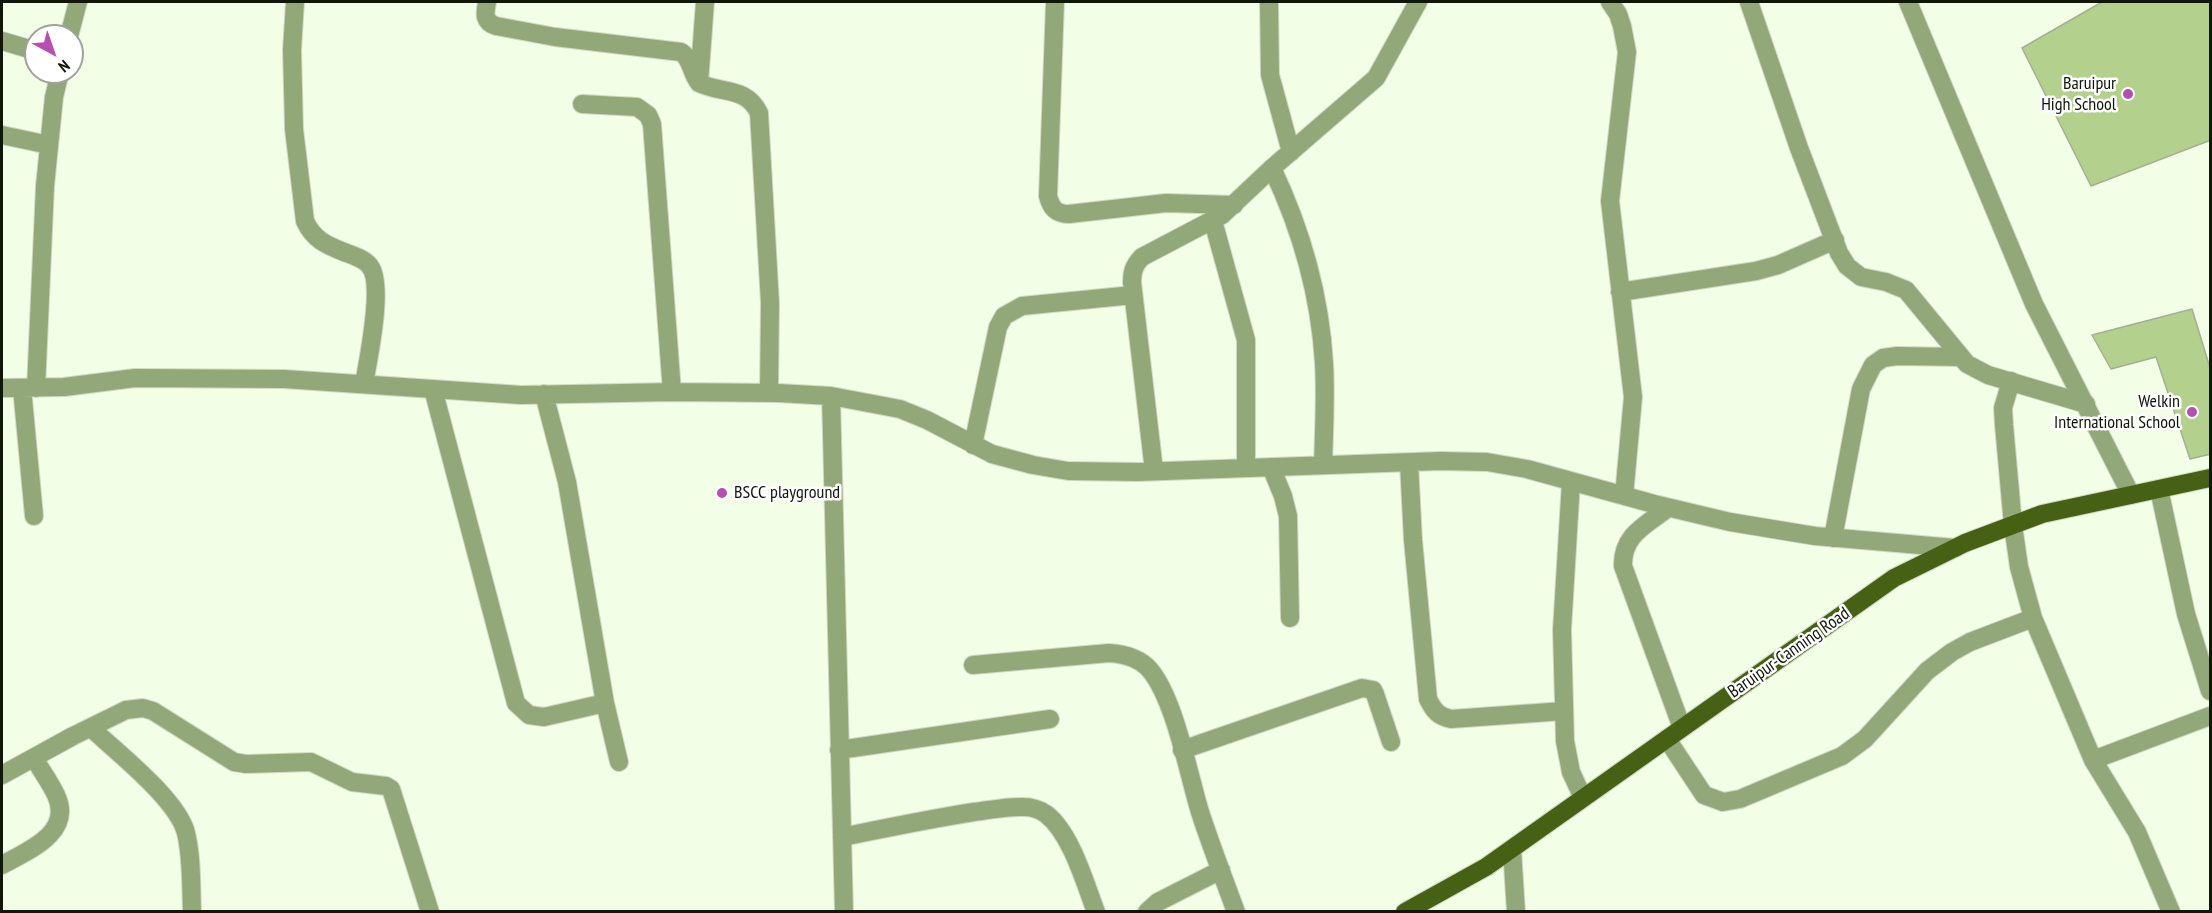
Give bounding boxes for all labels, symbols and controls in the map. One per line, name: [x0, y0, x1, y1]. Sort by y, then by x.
north arrow: [24, 24, 84, 84]
text: N: [55, 56, 74, 77]
place label: Baruipur High School: [2041, 73, 2116, 116]
marker: Baruipur High School: [2121, 87, 2135, 101]
place label: Welkin International School: [2054, 391, 2180, 434]
marker: Welkin International School: [2185, 405, 2199, 419]
place label: BSCC playground: [734, 482, 840, 504]
marker: BSCC playground: [715, 486, 729, 500]
street label: Baruipur-Canning Road: [1724, 603, 1854, 703]

